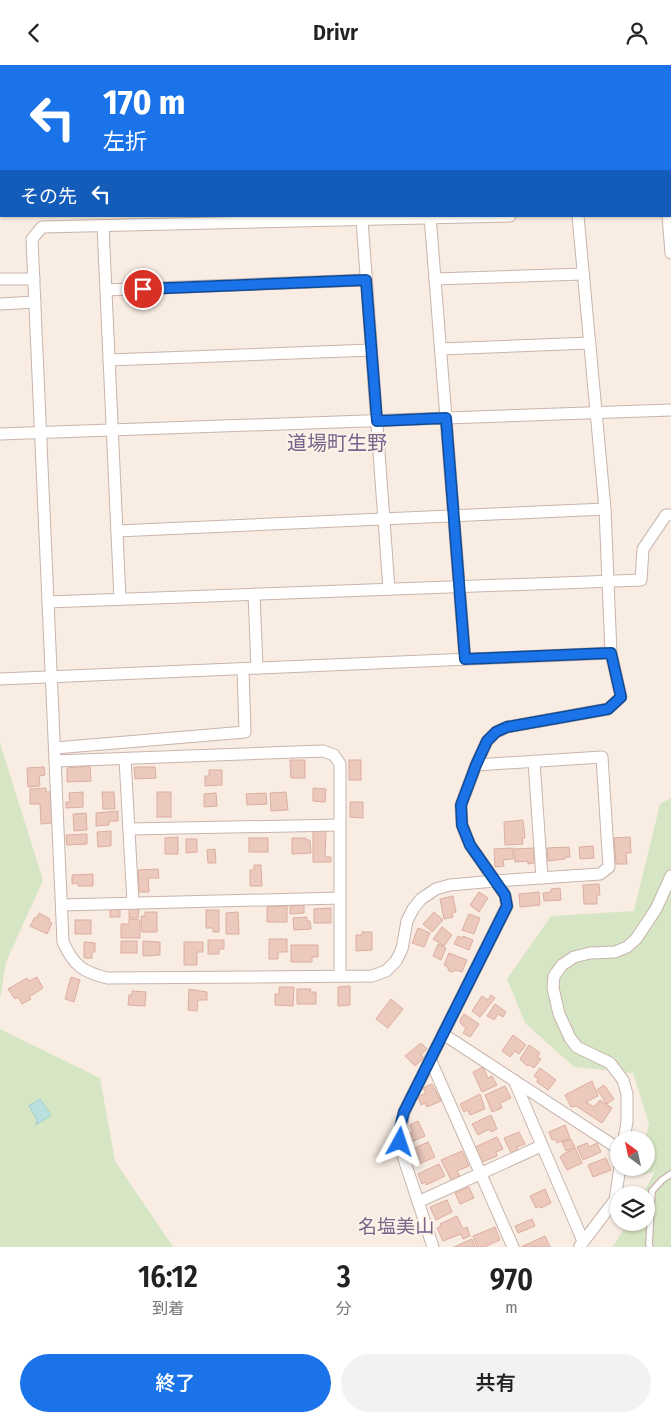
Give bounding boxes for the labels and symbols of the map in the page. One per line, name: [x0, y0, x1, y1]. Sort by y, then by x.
pin: [122, 268, 164, 310]
district label: 道場町生野: [287, 431, 387, 455]
position arrow: [373, 1115, 425, 1167]
north arrow: [610, 1131, 655, 1176]
district label: 名塩美山: [358, 1215, 434, 1238]

